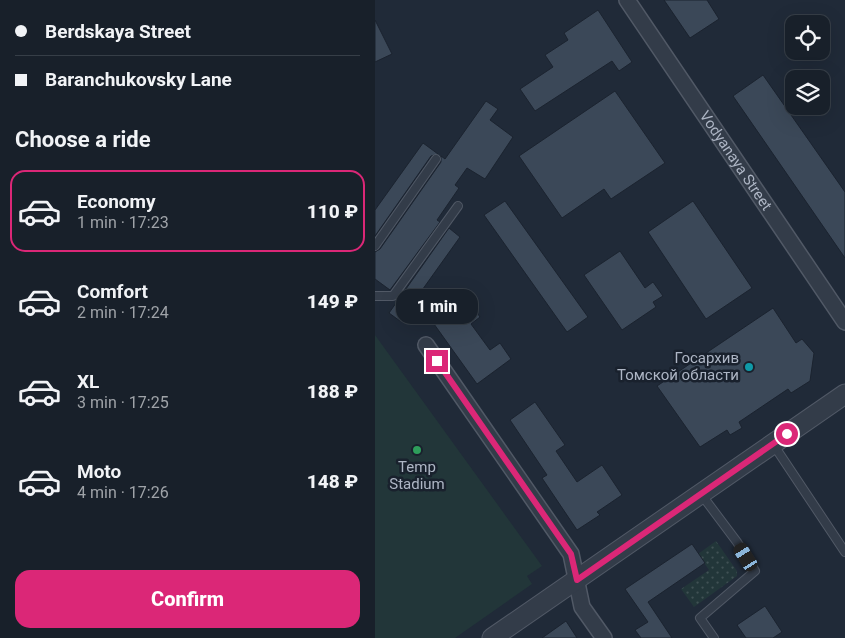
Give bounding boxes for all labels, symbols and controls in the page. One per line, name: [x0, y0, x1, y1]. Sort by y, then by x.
map controls: [785, 15, 830, 115]
button: locate: [785, 15, 830, 60]
text: Berdskaya Street: [45, 20, 191, 43]
text: Baranchukovsky Lane: [45, 68, 232, 91]
button: layers: [785, 70, 830, 115]
street label: Vodyanaya Street: [696, 107, 776, 214]
text: Choose a ride: [15, 127, 151, 152]
icon: car: [17, 189, 62, 234]
text: Economy: [77, 190, 156, 213]
text: 110 ₽: [307, 200, 358, 223]
text: 1 min · 17:23: [77, 213, 169, 232]
icon: car: [17, 279, 62, 324]
text: Comfort: [77, 280, 148, 303]
callout: 1 min: [396, 288, 478, 324]
text: 149 ₽: [307, 290, 358, 313]
text: 1 min: [417, 297, 457, 316]
text: 2 min · 17:24: [77, 303, 169, 322]
place label: Госархив Томской области: [617, 349, 739, 384]
route end: [426, 350, 448, 372]
marker: Госархив Томской области: [743, 361, 755, 373]
icon: car: [17, 369, 62, 414]
text: XL: [77, 370, 99, 393]
text: 188 ₽: [307, 380, 358, 403]
text: 3 min · 17:25: [77, 393, 169, 412]
route start: [776, 423, 798, 445]
marker: Temp Stadium: [411, 444, 423, 456]
place label: Temp Stadium: [389, 458, 445, 493]
icon: car: [17, 459, 62, 504]
text: Moto: [77, 460, 121, 483]
text: 148 ₽: [307, 470, 358, 493]
text: 4 min · 17:26: [77, 483, 169, 502]
car: [731, 540, 760, 574]
button: Confirm: [15, 570, 360, 628]

